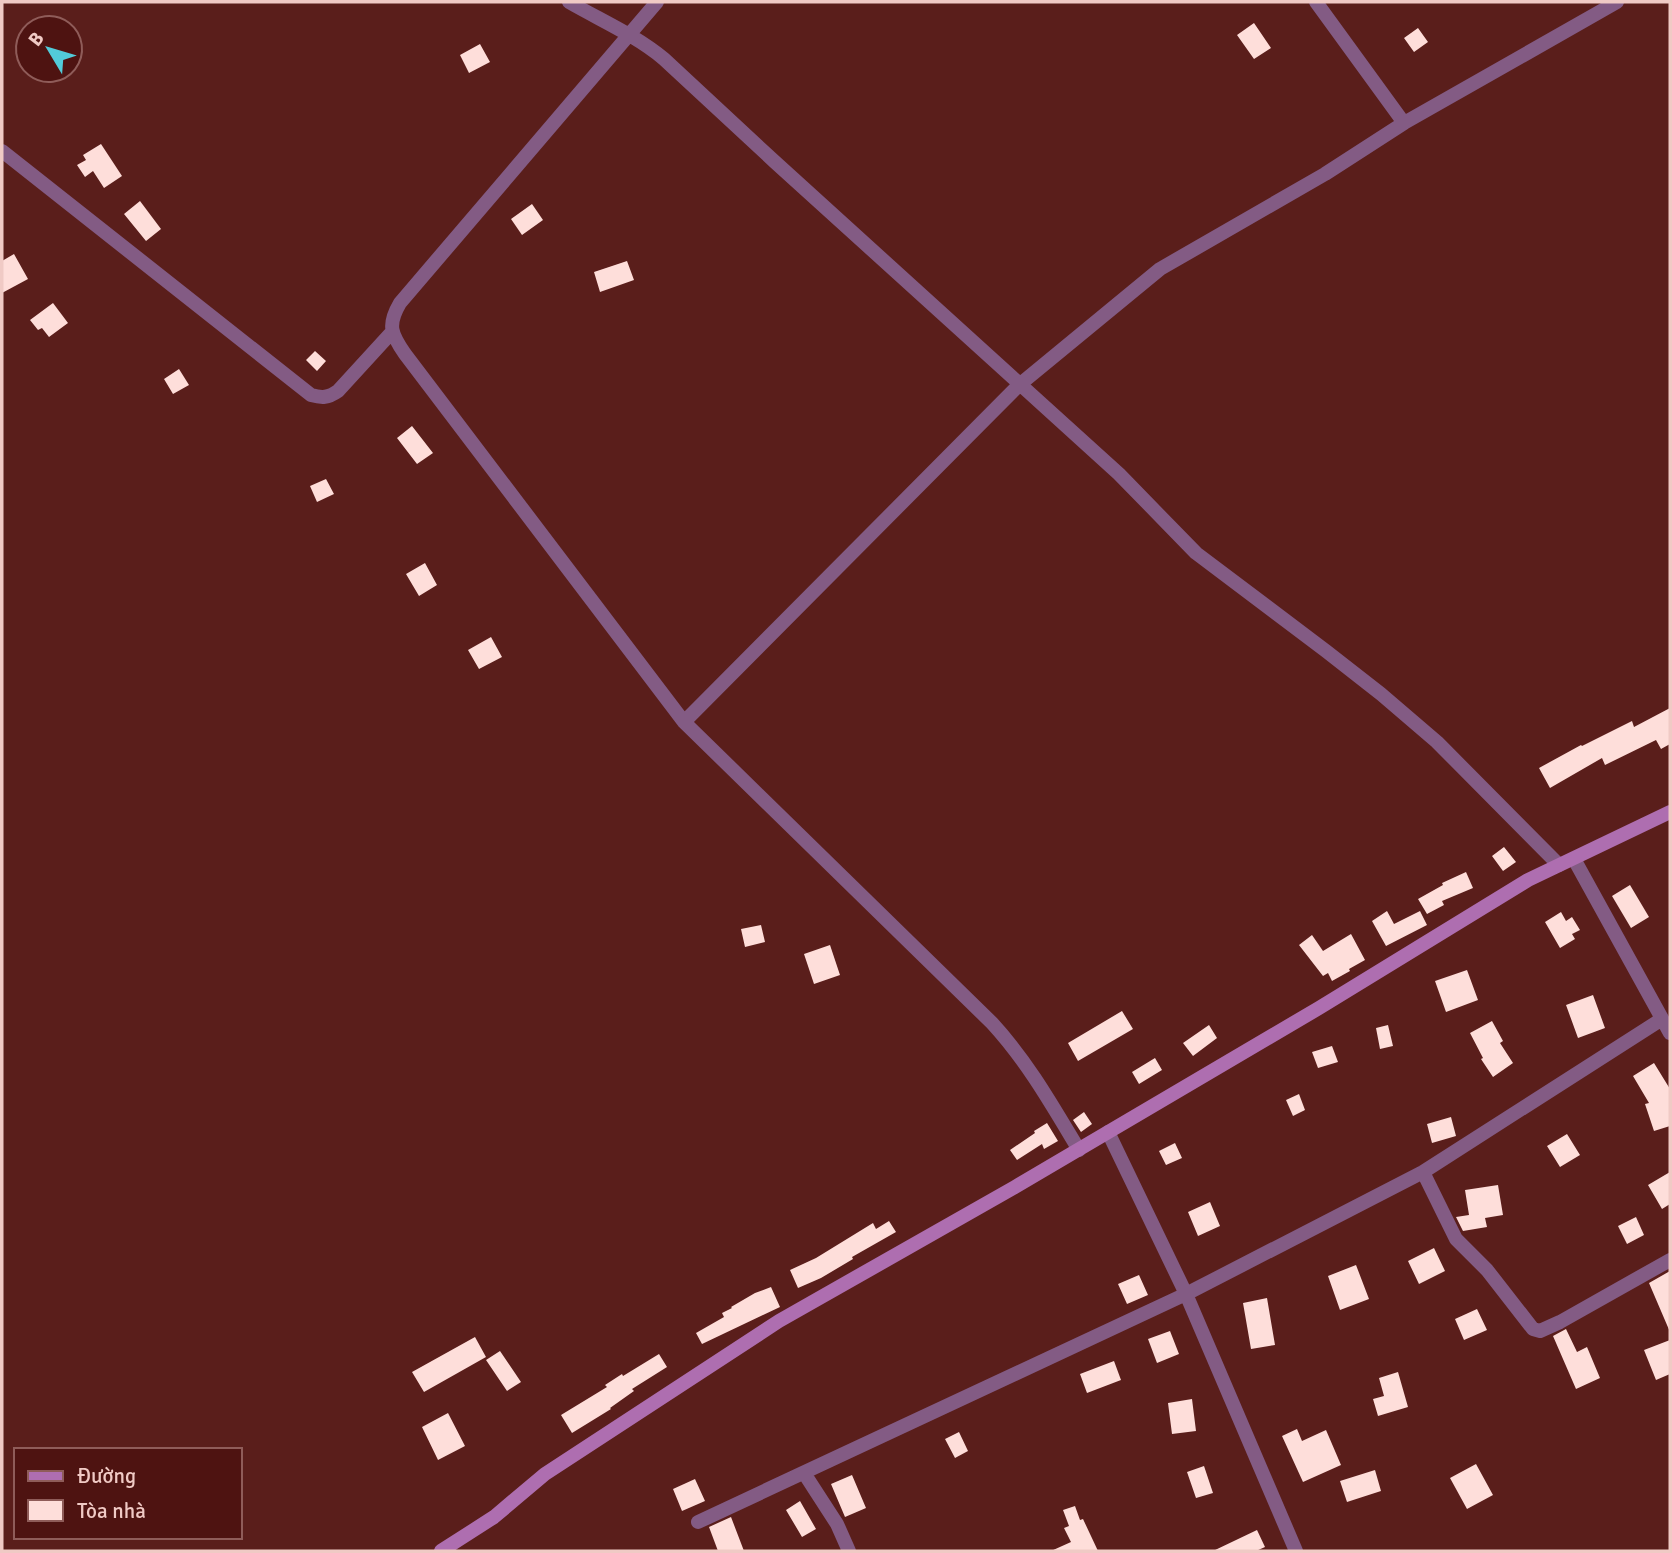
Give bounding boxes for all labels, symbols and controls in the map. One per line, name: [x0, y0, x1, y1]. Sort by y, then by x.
north arrow: [14, 14, 84, 84]
text: B: [23, 27, 50, 51]
legend: [14, 1448, 242, 1539]
text: Đường: [77, 1463, 136, 1489]
text: Tòa nhà: [77, 1498, 146, 1524]

